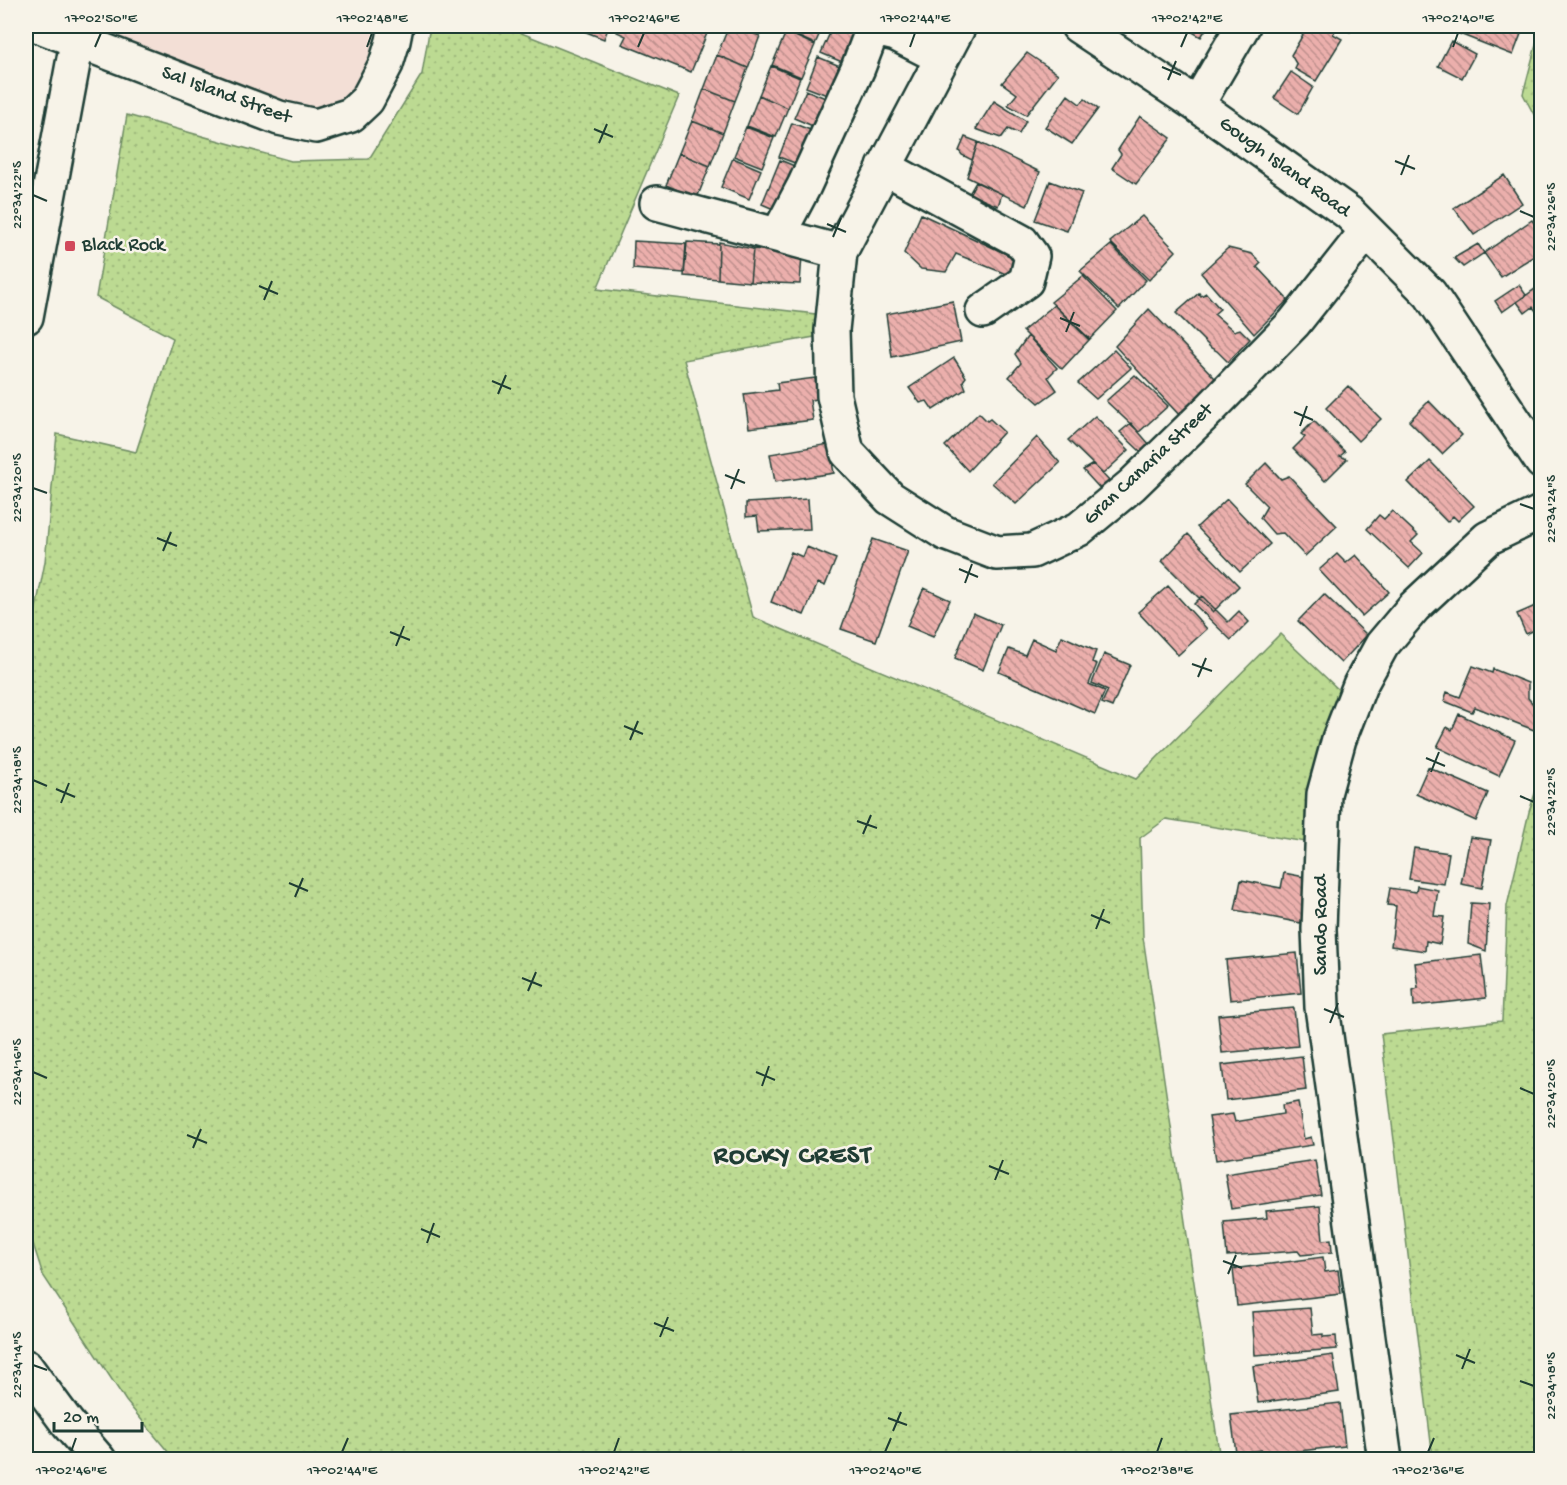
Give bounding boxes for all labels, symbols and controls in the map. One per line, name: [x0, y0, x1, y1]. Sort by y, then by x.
text: 17°02'50"E: [64, 10, 138, 28]
text: 17°02'48"E: [335, 10, 408, 28]
text: 17°02'46"E: [608, 10, 680, 28]
text: 17°02'44"E: [879, 10, 951, 28]
text: 17°02'42"E: [1151, 10, 1223, 28]
text: 17°02'40"E: [1421, 10, 1494, 28]
street label: Sal Island Street: [158, 62, 296, 131]
street label: Gough Island Road: [1214, 113, 1356, 225]
text: 22°34'22"S: [9, 161, 27, 229]
text: 22°34'26"S: [1543, 183, 1561, 251]
place label: Black Rock: [81, 235, 167, 258]
marker: Black Rock: [63, 239, 77, 253]
street label: Gran Canaria Street: [1080, 398, 1220, 531]
text: 22°34'20"S: [9, 453, 27, 523]
text: 22°34'24"S: [1543, 475, 1561, 543]
text: 22°34'18"S: [9, 746, 27, 814]
text: 22°34'22"S: [1543, 768, 1561, 836]
street label: Sando Road: [1311, 873, 1334, 975]
text: 22°34'16"S: [9, 1038, 27, 1106]
text: 22°34'20"S: [1543, 1059, 1561, 1129]
district label: ROCKY CREST: [713, 1142, 873, 1173]
text: 22°34'14"S: [9, 1332, 27, 1398]
text: 22°34'18"S: [1543, 1352, 1561, 1420]
scale bar: [54, 1395, 142, 1433]
text: 20 m: [63, 1408, 99, 1429]
text: 17°02'46"E: [35, 1462, 107, 1480]
text: 17°02'44"E: [306, 1462, 378, 1480]
text: 17°02'42"E: [578, 1462, 650, 1480]
text: 17°02'40"E: [848, 1462, 921, 1480]
text: 17°02'38"E: [1120, 1462, 1194, 1480]
text: 17°02'36"E: [1391, 1462, 1464, 1480]

